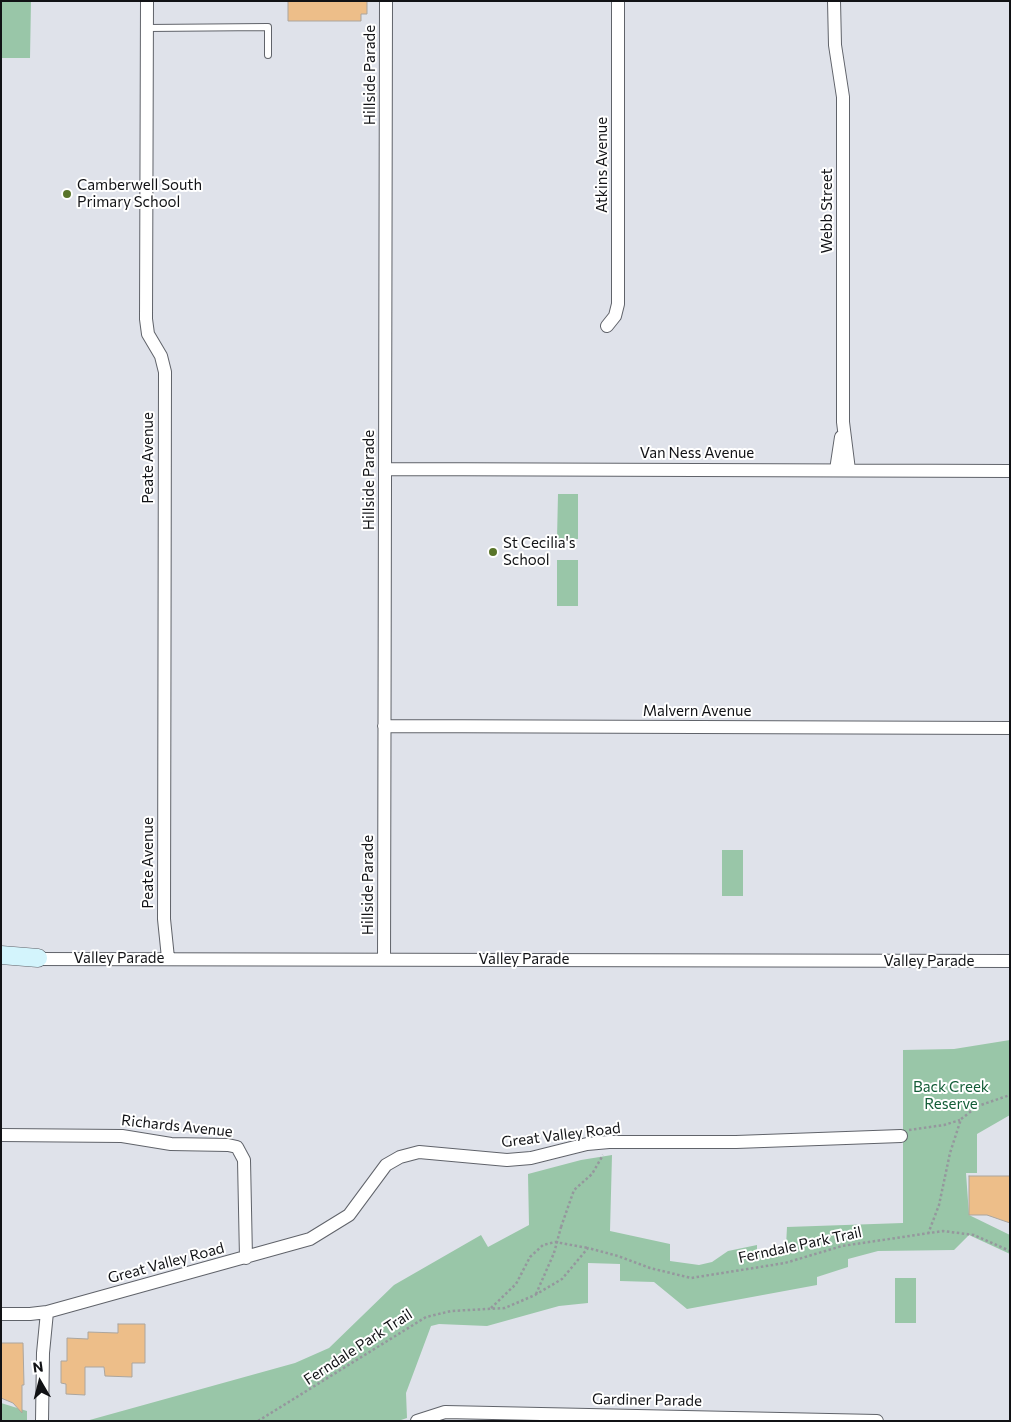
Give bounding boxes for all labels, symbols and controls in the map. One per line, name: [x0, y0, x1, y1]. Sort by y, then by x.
street label: Hillside Parade: [361, 25, 379, 125]
street label: Atkins Avenue: [593, 117, 611, 213]
street label: Webb Street: [818, 168, 836, 254]
place label: Camberwell South Primary School: [77, 176, 202, 211]
marker: Camberwell South Primary School: [61, 188, 73, 200]
street label: Peate Avenue: [139, 412, 157, 504]
street label: Hillside Parade: [360, 430, 378, 530]
street label: Van Ness Avenue: [640, 444, 754, 462]
place label: St Cecilia's School: [503, 534, 575, 569]
marker: St Cecilia's School: [487, 546, 499, 558]
street label: Malvern Avenue: [643, 702, 751, 720]
street label: Peate Avenue: [139, 817, 157, 909]
street label: Hillside Parade: [359, 835, 377, 935]
street label: Valley Parade: [74, 949, 164, 967]
street label: Valley Parade: [479, 950, 569, 968]
street label: Valley Parade: [884, 952, 974, 970]
park label: Back Creek Reserve: [913, 1078, 989, 1113]
street label: Richards Avenue: [120, 1111, 234, 1141]
street label: Great Valley Road: [500, 1119, 622, 1151]
street label: Ferndale Park Trail: [737, 1223, 863, 1267]
street label: Great Valley Road: [106, 1239, 226, 1287]
street label: Ferndale Park Trail: [300, 1305, 416, 1389]
north arrow: [15, 1357, 65, 1407]
text: N: [31, 1358, 44, 1376]
street label: Gardiner Parade: [592, 1390, 702, 1410]

